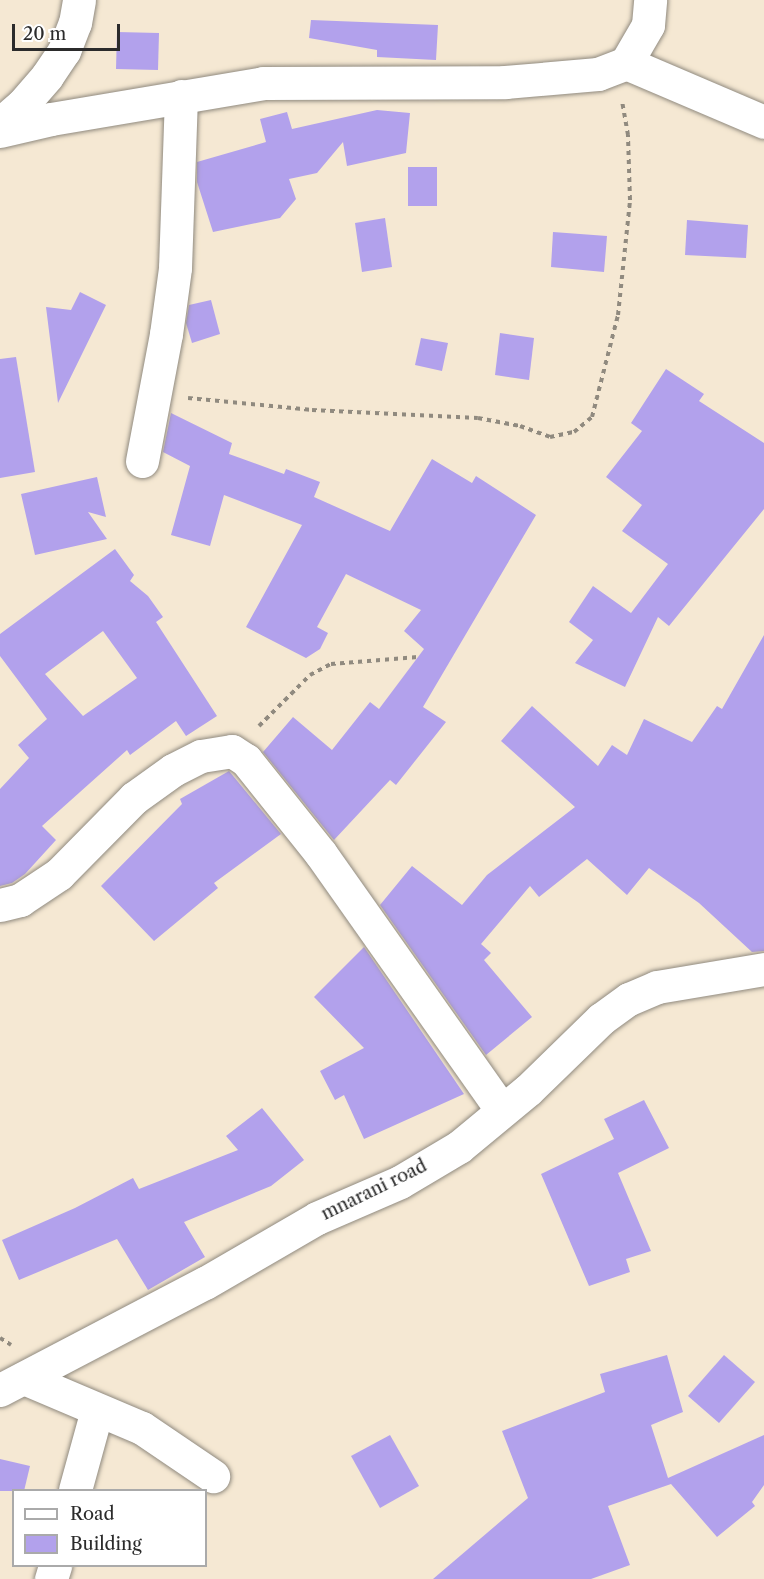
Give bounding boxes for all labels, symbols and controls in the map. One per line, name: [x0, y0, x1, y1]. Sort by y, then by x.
scale bar: [15, 12, 123, 50]
text: 20 m: [23, 23, 66, 45]
street label: mnarani road: [318, 1155, 430, 1225]
legend: [12, 1489, 207, 1567]
text: Road: [70, 1503, 115, 1525]
text: Building: [70, 1533, 142, 1555]

